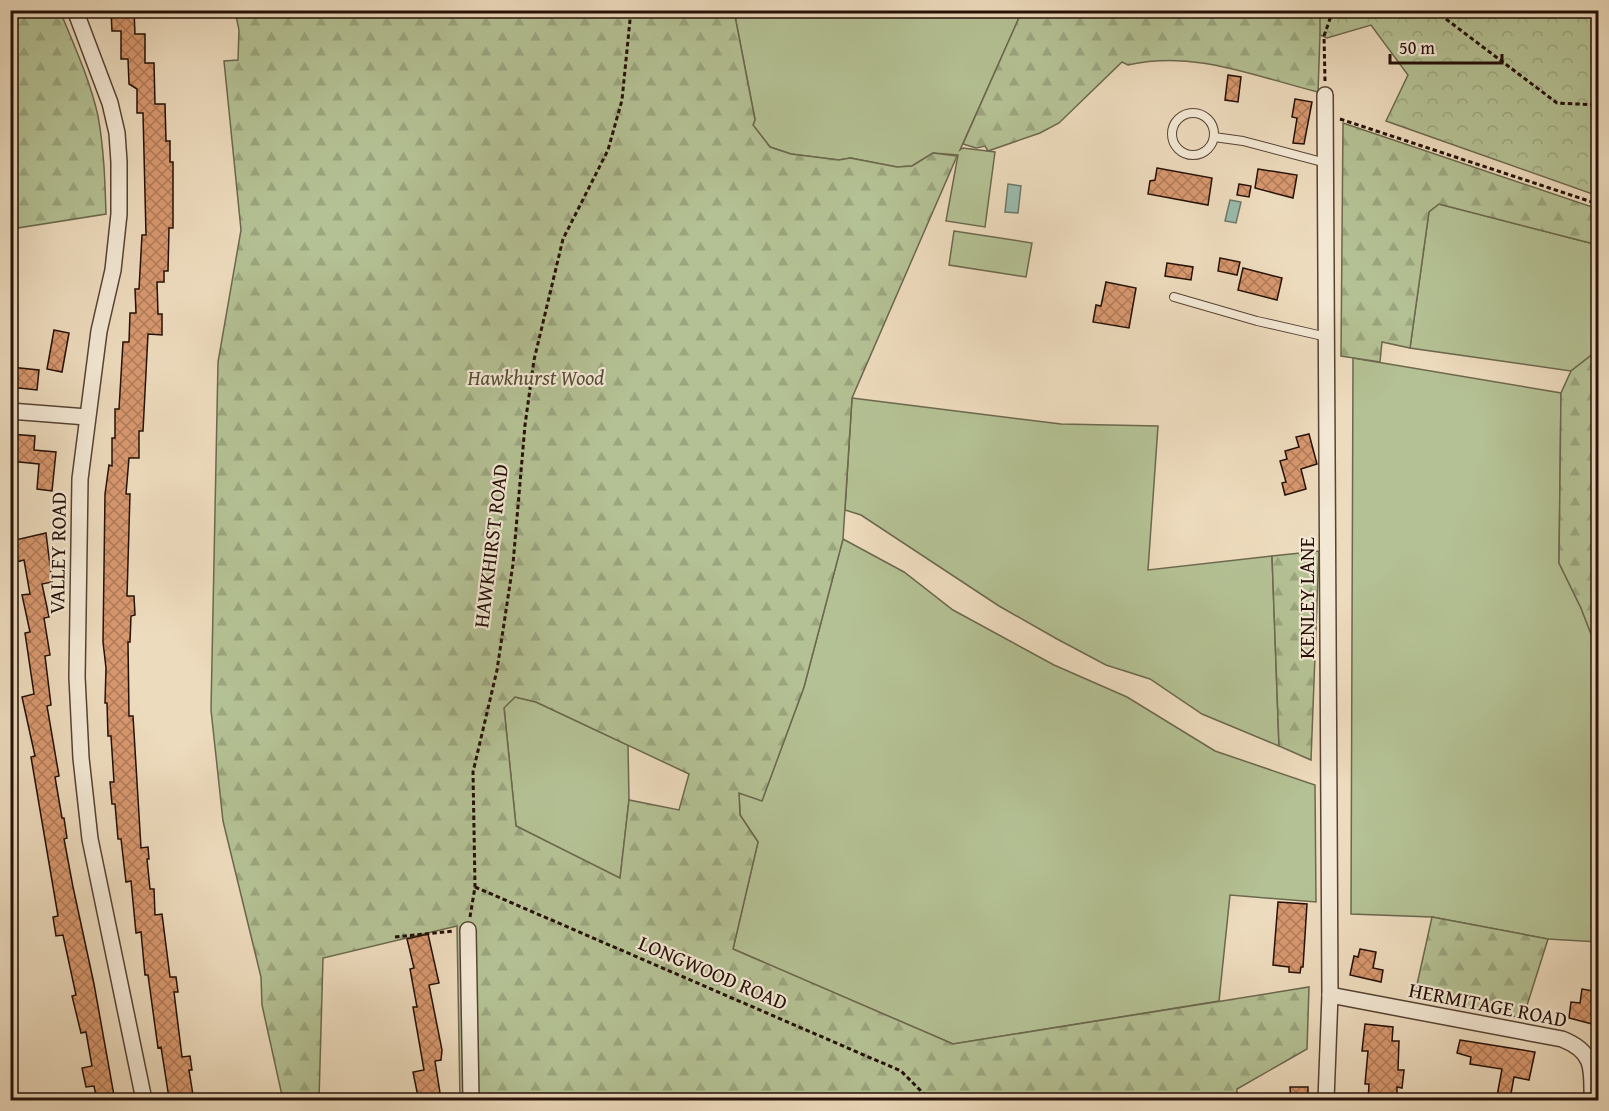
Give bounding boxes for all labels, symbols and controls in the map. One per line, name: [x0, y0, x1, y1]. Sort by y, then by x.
scale bar: [1390, 27, 1502, 65]
text: 50 m: [1399, 34, 1435, 61]
park label: Hawkhurst Wood: [467, 362, 604, 393]
street label: HAWKHIRST ROAD: [465, 462, 516, 630]
street label: VALLEY ROAD: [41, 491, 74, 614]
street label: KENLEY LANE: [1291, 537, 1322, 659]
street label: LONGWOOD ROAD: [634, 927, 793, 1018]
street label: HERMITAGE ROAD: [1406, 974, 1570, 1035]

